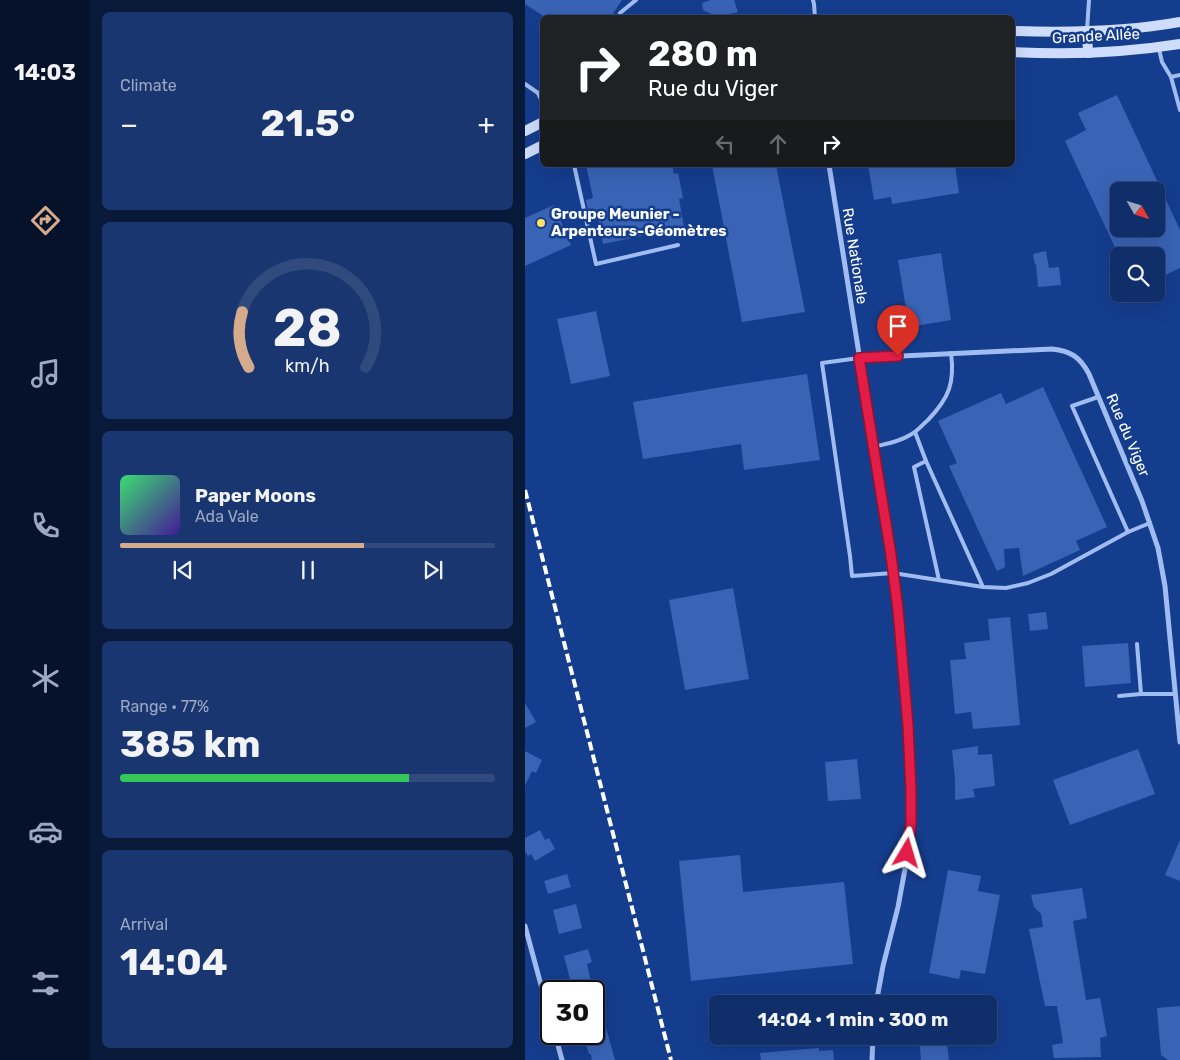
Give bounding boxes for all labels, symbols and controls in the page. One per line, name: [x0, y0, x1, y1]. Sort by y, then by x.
street label: Grande Allée: [1052, 25, 1140, 47]
text: 280 m: [648, 33, 758, 75]
icon: right: [565, 35, 630, 100]
text: 14:03: [14, 59, 76, 86]
text: Rue du Viger: [648, 75, 778, 102]
text: Climate: [120, 76, 177, 95]
text: 21.5°: [261, 100, 355, 146]
text: −: [120, 108, 138, 141]
text: +: [478, 108, 495, 141]
icon: left: [711, 130, 739, 158]
icon: ahead: [764, 130, 792, 158]
icon: right: [817, 130, 845, 158]
north arrow: [1110, 182, 1165, 238]
map controls: [1110, 182, 1165, 302]
icon: directions: [28, 203, 63, 238]
place label: Groupe Meunier - Arpenteurs-Géomètres: [551, 205, 727, 240]
street label: Rue Nationale: [839, 207, 871, 305]
marker: Groupe Meunier - Arpenteurs-Géomètres: [535, 217, 547, 229]
button: search: [1110, 247, 1165, 302]
text: 28: [273, 297, 342, 359]
pin: [877, 305, 919, 356]
icon: arrive: [884, 312, 912, 340]
text: km/h: [285, 355, 330, 376]
icon: music: [28, 356, 63, 391]
street label: Rue du Viger: [1102, 391, 1154, 480]
text: Paper Moons: [195, 484, 316, 507]
text: Ada Vale: [195, 507, 259, 526]
icon: phone: [28, 508, 63, 543]
icon: previous: [169, 556, 197, 584]
icon: pause: [294, 556, 322, 584]
icon: next: [419, 556, 447, 584]
icon: climate: [28, 661, 63, 696]
text: Range · 77%: [120, 697, 209, 716]
text: 385 km: [120, 721, 260, 767]
icon: car: [28, 814, 63, 849]
position arrow: [880, 826, 932, 878]
text: Arrival: [120, 915, 168, 934]
text: 14:04: [120, 939, 228, 985]
icon: filters: [28, 966, 63, 1001]
speed limit sign: 30: [540, 980, 605, 1045]
text: 14:04 · 1 min · 300 m: [758, 1008, 948, 1031]

